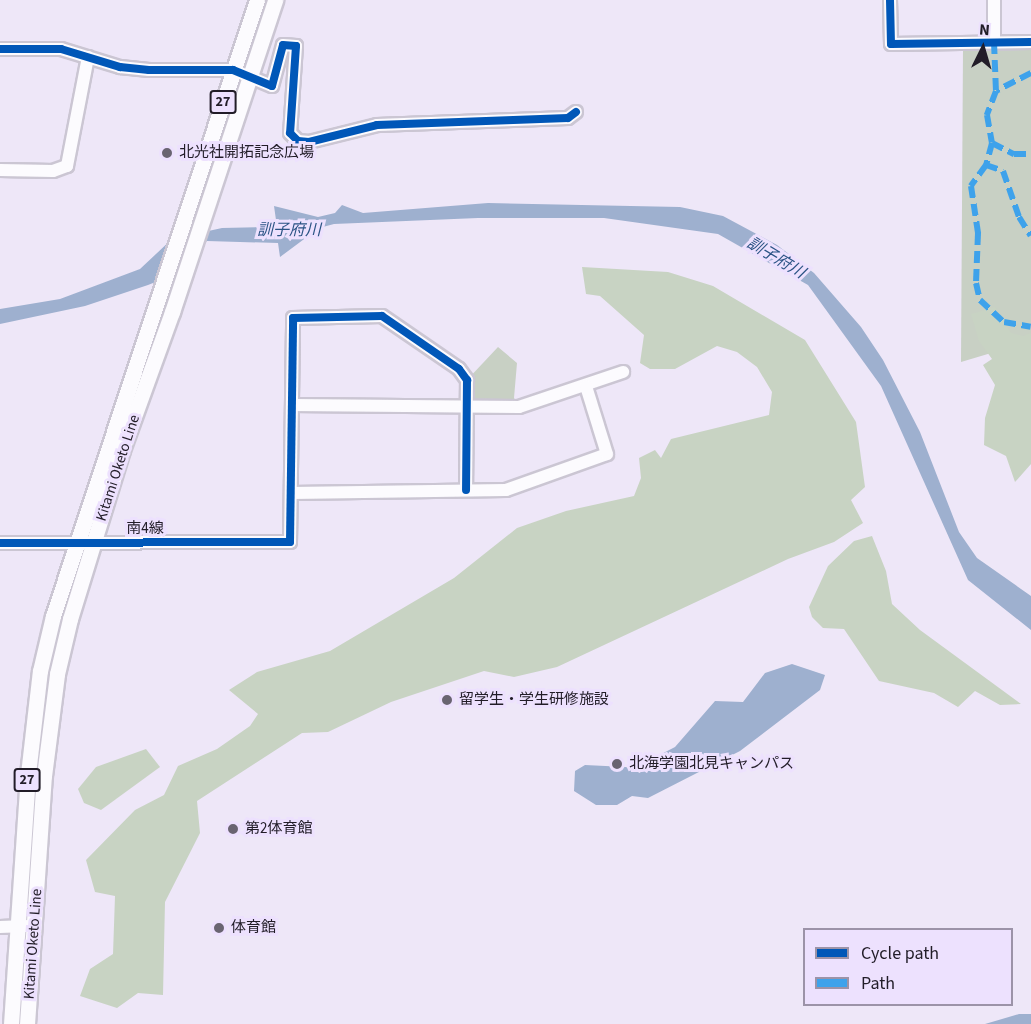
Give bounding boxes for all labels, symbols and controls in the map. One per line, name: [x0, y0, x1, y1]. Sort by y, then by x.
north arrow: [953, 18, 1013, 78]
text: N: [978, 19, 991, 41]
road number: 27: [210, 91, 236, 113]
place label: 北光社開拓記念広場: [179, 144, 314, 162]
marker: 北光社開拓記念広場: [160, 146, 174, 160]
water label: 訓子府川: [257, 220, 321, 240]
water label: 訓子府川: [744, 233, 808, 283]
street label: Kitami Oketo Line: [92, 413, 144, 523]
street label: 南4線: [126, 520, 164, 538]
place label: 留学生・学生研修施設: [459, 691, 609, 709]
marker: 留学生・学生研修施設: [440, 693, 454, 707]
place label: 北海学園北見キャンパス: [629, 755, 794, 773]
marker: 北海学園北見キャンパス: [610, 757, 624, 771]
road number: 27: [14, 769, 40, 791]
place label: 第2体育館: [245, 820, 312, 838]
marker: 第2体育館: [226, 822, 240, 836]
street label: Kitami Oketo Line: [20, 888, 46, 1000]
place label: 体育館: [231, 919, 276, 937]
marker: 体育館: [212, 921, 226, 935]
legend: [803, 928, 1013, 1006]
text: Cycle path: [861, 941, 939, 966]
text: Path: [861, 971, 895, 996]

